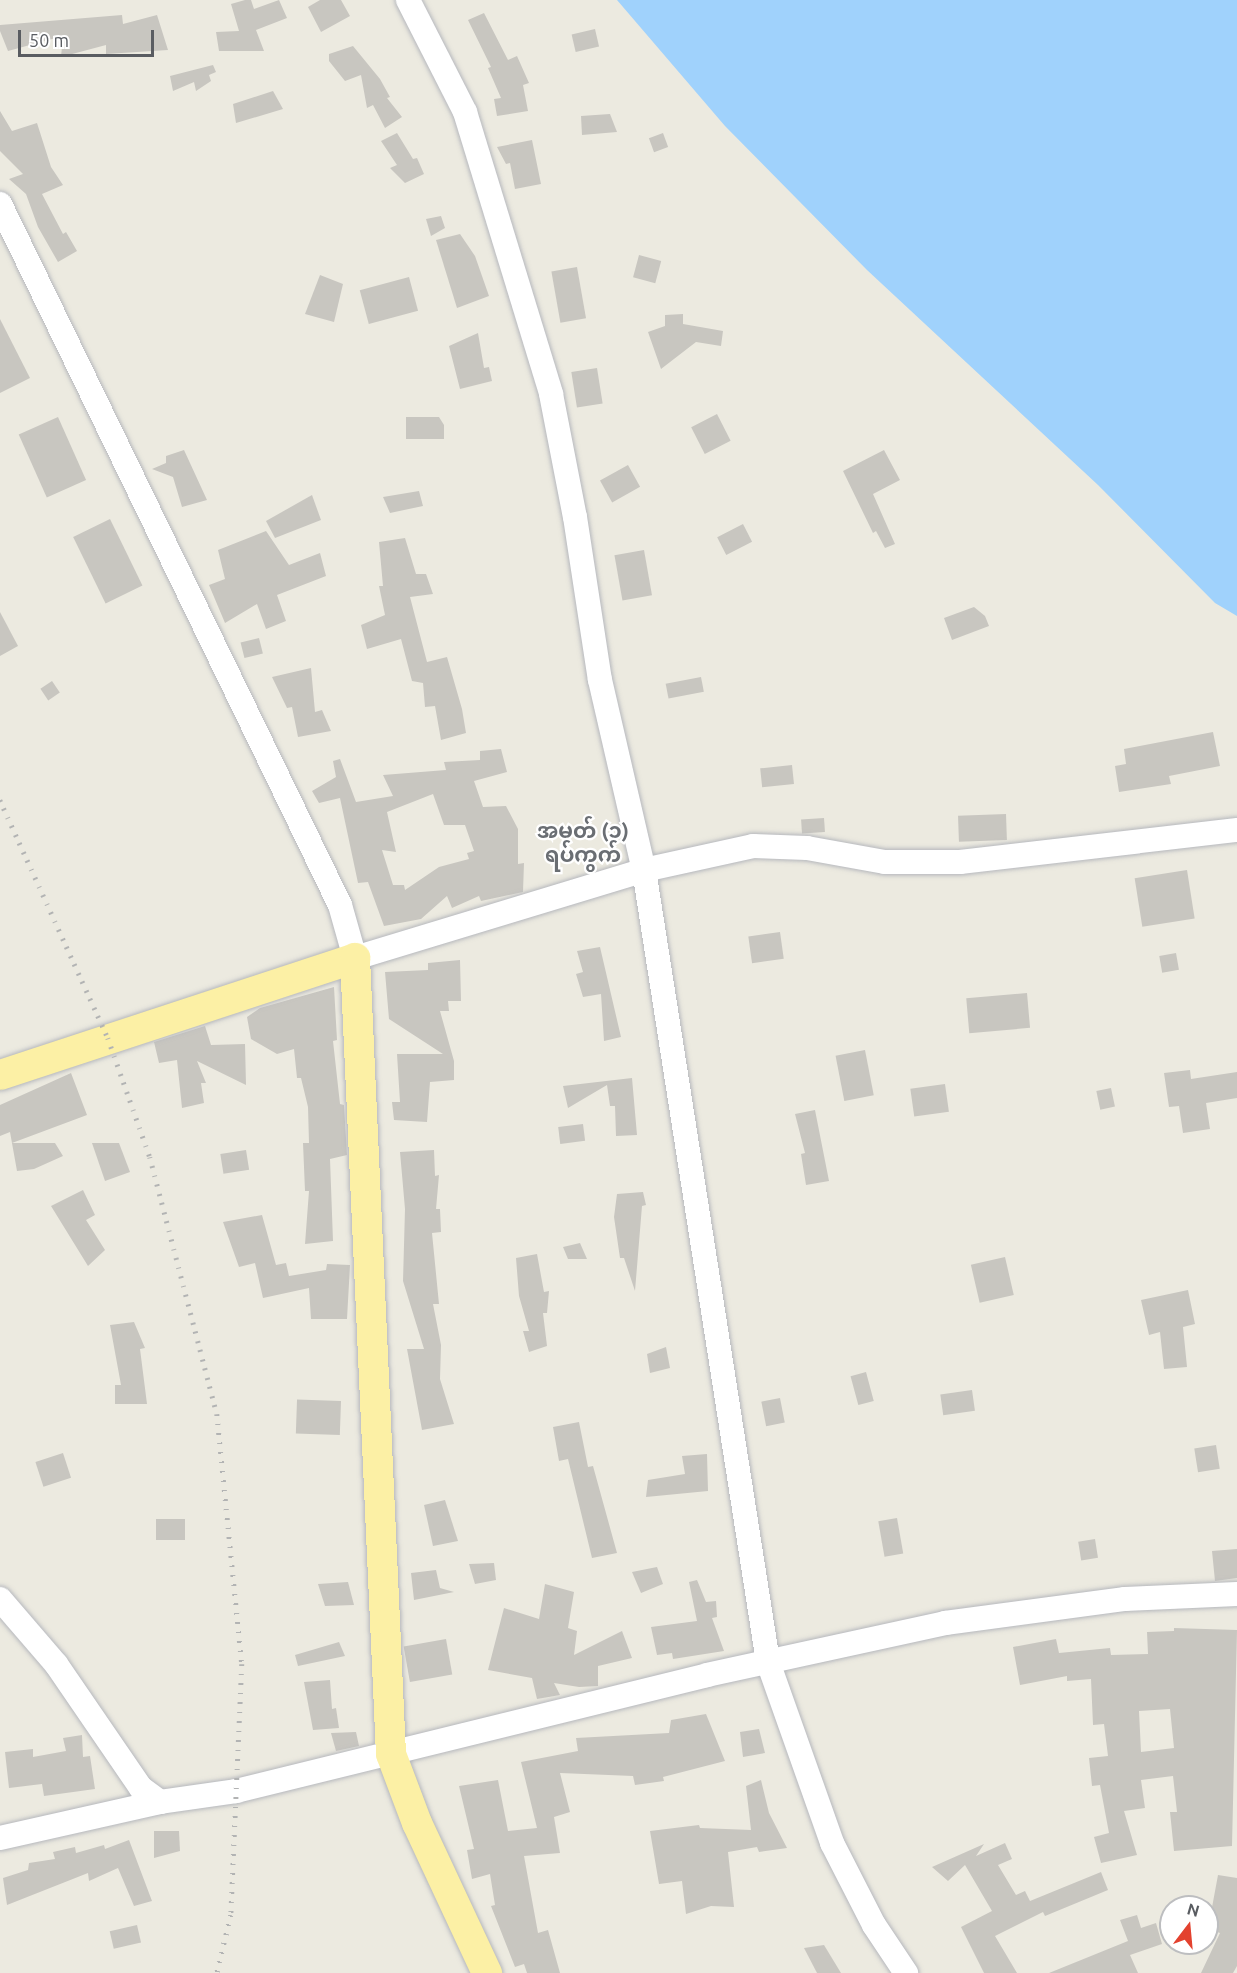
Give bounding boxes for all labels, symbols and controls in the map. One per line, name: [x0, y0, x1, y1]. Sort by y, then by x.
scale bar: [21, 18, 158, 56]
text: 50 m: [29, 30, 69, 50]
district label: အမှတ် (၁) ရပ်ကွက်: [537, 817, 629, 867]
north arrow: [1159, 1895, 1219, 1955]
text: N: [1185, 1899, 1202, 1920]

